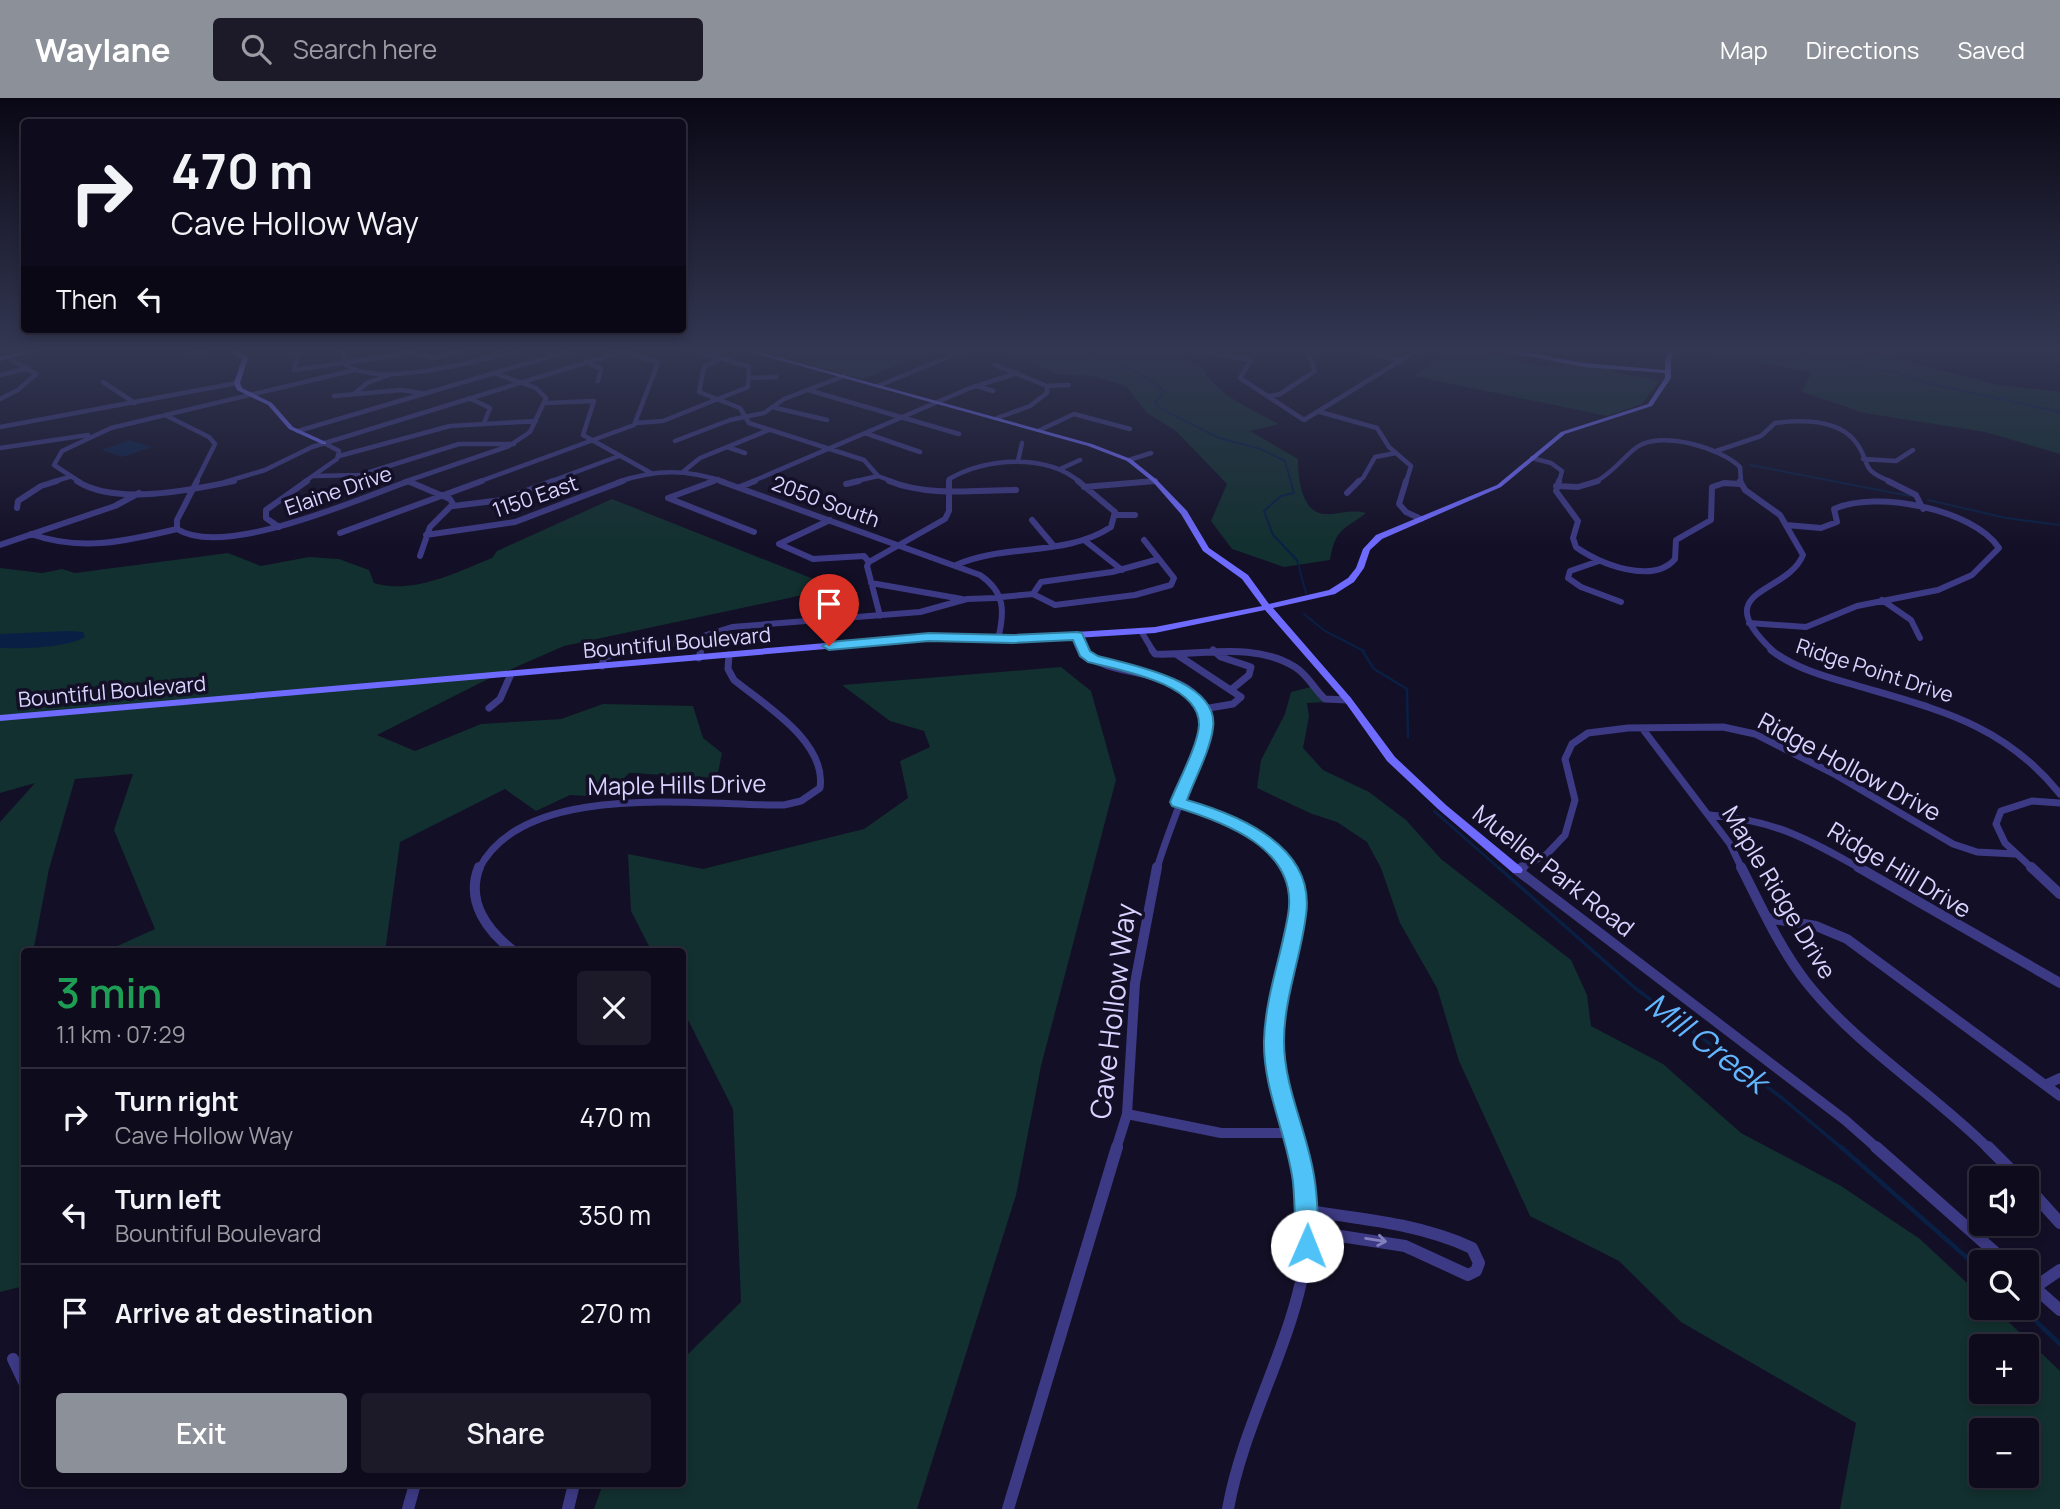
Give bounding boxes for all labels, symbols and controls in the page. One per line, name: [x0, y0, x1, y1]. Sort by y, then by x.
search box: [213, 18, 703, 81]
text: Waylane: [35, 27, 171, 72]
icon: search: [237, 30, 275, 68]
text: Search here: [293, 31, 437, 67]
text: Map: [1720, 33, 1768, 66]
text: Directions: [1806, 33, 1919, 66]
text: Saved: [1957, 33, 2025, 66]
text: 470 m: [171, 137, 313, 204]
icon: right: [56, 147, 147, 238]
text: Cave Hollow Way: [171, 201, 419, 245]
icon: left: [131, 280, 169, 318]
text: Then: [56, 281, 117, 317]
street label: Elaine Drive: [281, 459, 395, 521]
street label: 1150 East: [489, 468, 581, 524]
street label: 2050 South: [768, 469, 884, 533]
pin: [799, 574, 859, 646]
icon: arrive: [810, 585, 848, 623]
street label: Bountiful Boulevard: [582, 620, 772, 664]
street label: Ridge Point Drive: [1793, 631, 1957, 709]
street label: Bountiful Boulevard: [17, 669, 207, 713]
street label: Ridge Hollow Drive: [1753, 704, 1947, 828]
street label: Maple Hills Drive: [587, 766, 767, 802]
street label: Mueller Park Road: [1466, 796, 1642, 944]
street label: Maple Ridge Drive: [1715, 799, 1845, 985]
street label: Ridge Hill Drive: [1822, 813, 1978, 925]
street label: Cave Hollow Way: [1080, 901, 1144, 1121]
text: 3 min: [56, 963, 162, 1021]
button: close: [577, 971, 651, 1045]
water label: Mill Creek: [1637, 981, 1781, 1105]
text: 1.1 km · 07:29: [56, 1018, 186, 1050]
text: Turn right: [115, 1083, 239, 1119]
icon: right: [56, 1098, 94, 1136]
text: 470 m: [580, 1099, 651, 1135]
text: Cave Hollow Way: [115, 1119, 293, 1151]
map controls: [1969, 1166, 2039, 1488]
button: sound: [1969, 1166, 2039, 1236]
text: Turn left: [115, 1181, 222, 1217]
icon: left: [56, 1196, 94, 1234]
text: 350 m: [578, 1197, 651, 1233]
position arrow: [1270, 1209, 1344, 1283]
text: Bountiful Boulevard: [115, 1217, 322, 1249]
one-way arrow: [1364, 1234, 1387, 1247]
button: search: [1969, 1250, 2039, 1320]
icon: arrive: [56, 1294, 94, 1332]
text: Arrive at destination: [115, 1295, 373, 1331]
text: 270 m: [580, 1295, 651, 1331]
button: +: [1969, 1334, 2039, 1404]
button: Exit: [56, 1393, 347, 1473]
button: Share: [361, 1393, 651, 1473]
button: −: [1969, 1418, 2039, 1488]

